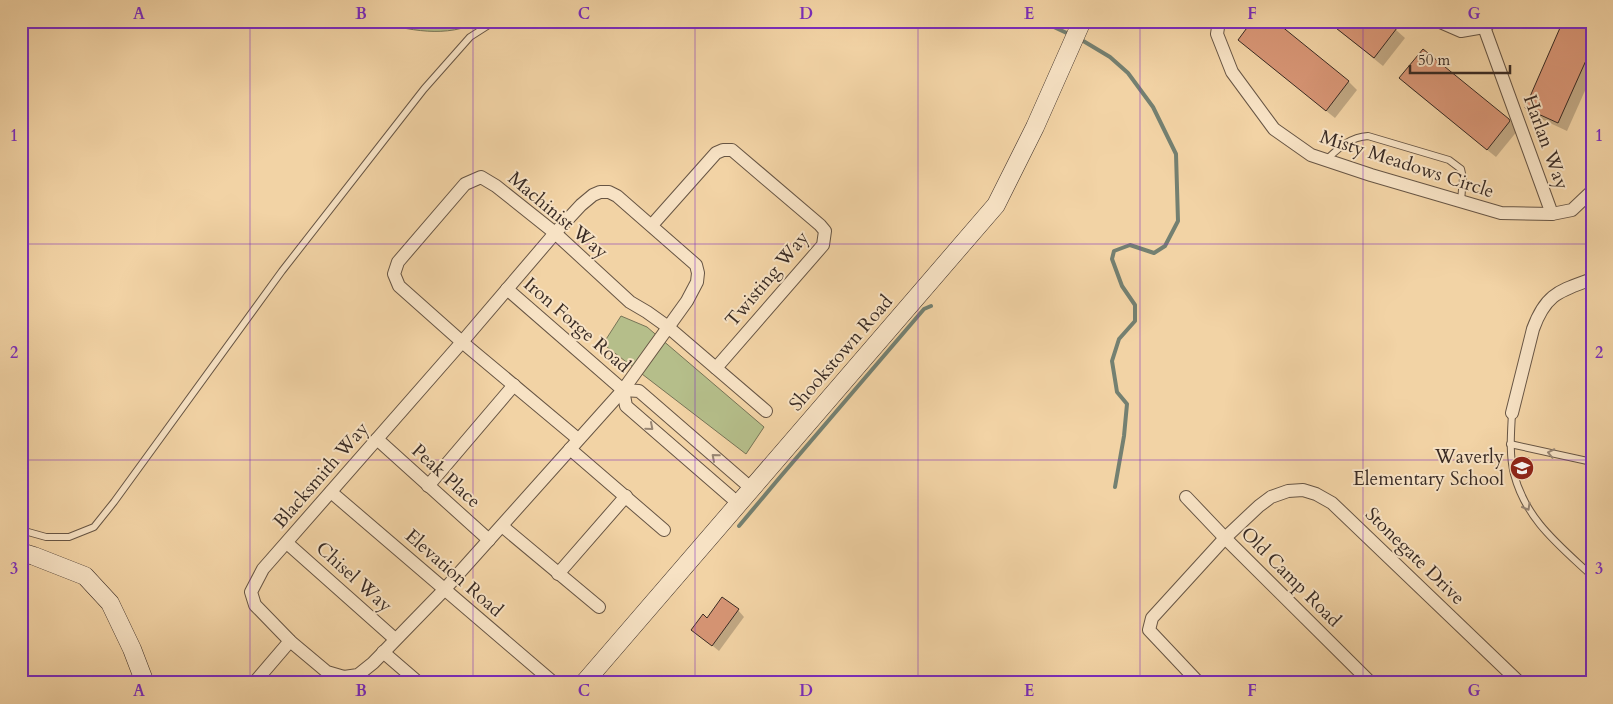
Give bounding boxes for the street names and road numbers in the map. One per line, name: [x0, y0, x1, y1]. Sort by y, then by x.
street label: Harlan Way: [1517, 91, 1575, 193]
street label: Misty Meadows Circle: [1317, 124, 1497, 204]
street label: Machinist Way: [502, 165, 614, 265]
street label: Twisting Way: [719, 225, 815, 333]
street label: Iron Forge Road: [518, 271, 636, 379]
street label: Shookstown Road: [783, 289, 899, 417]
street label: Blacksmith Way: [267, 416, 375, 534]
street label: Peak Place: [406, 438, 486, 514]
street label: Stonegate Drive: [1359, 502, 1471, 610]
street label: Old Camp Road: [1235, 521, 1347, 633]
street label: Elevation Road: [399, 523, 509, 623]
street label: Chisel Way: [310, 536, 398, 618]

